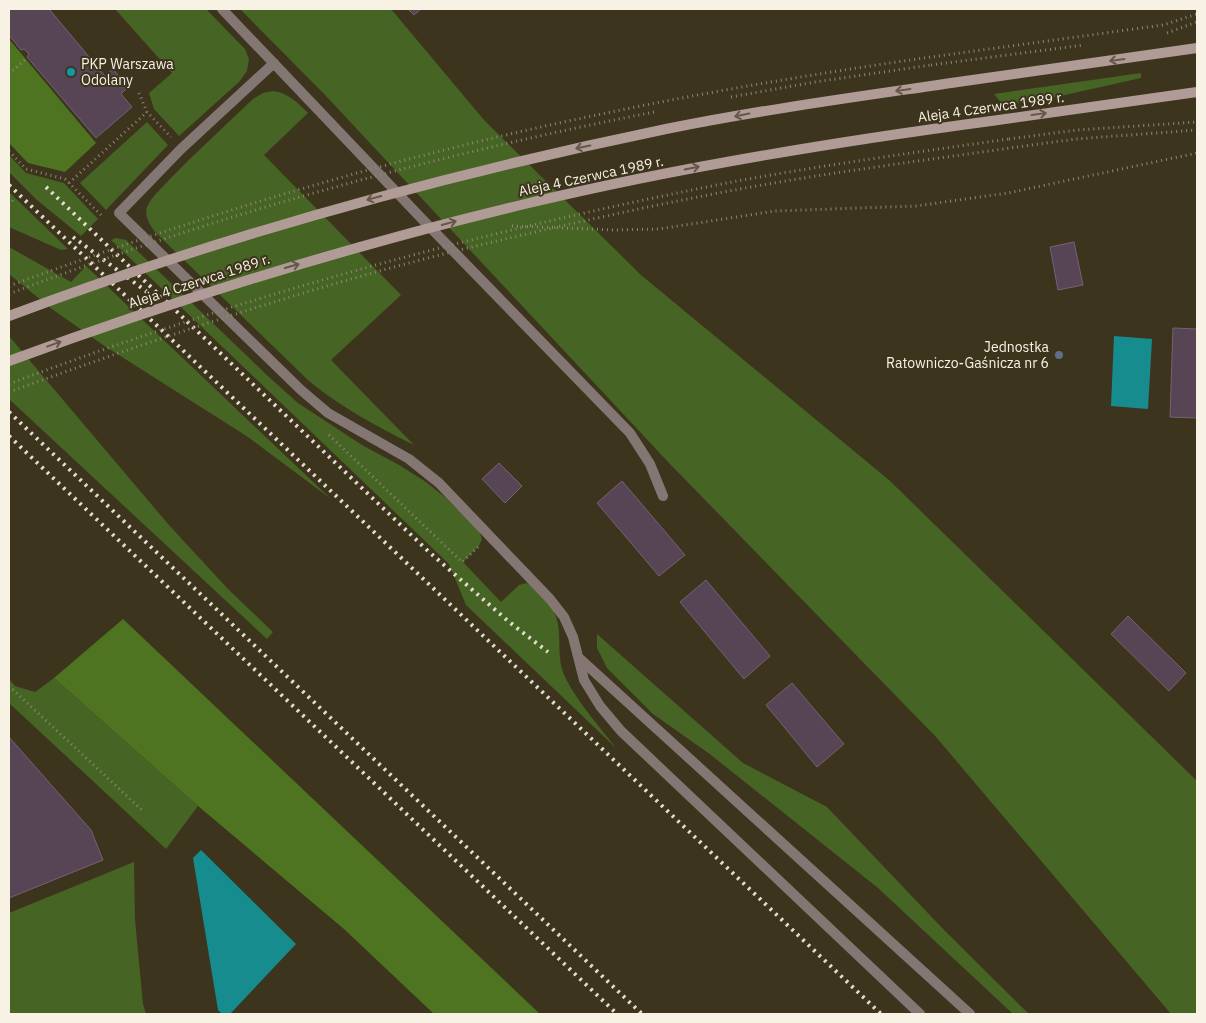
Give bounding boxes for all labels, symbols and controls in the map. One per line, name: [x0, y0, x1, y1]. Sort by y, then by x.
place label: PKP Warszawa Odolany: [81, 55, 174, 89]
one-way arrow: [1110, 55, 1126, 65]
marker: PKP Warszawa Odolany: [65, 66, 77, 78]
one-way arrow: [895, 86, 911, 96]
street label: Aleja 4 Czerwca 1989 r.: [917, 88, 1065, 126]
one-way arrow: [1031, 109, 1047, 119]
one-way arrow: [734, 111, 750, 121]
one-way arrow: [575, 143, 591, 153]
street label: Aleja 4 Czerwca 1989 r.: [517, 152, 665, 200]
one-way arrow: [684, 163, 700, 173]
one-way arrow: [366, 194, 382, 204]
one-way arrow: [440, 218, 456, 227]
street label: Aleja 4 Czerwca 1989 r.: [126, 250, 272, 312]
one-way arrow: [283, 261, 299, 270]
place label: Jednostka Ratowniczo-Gaśnicza nr 6: [886, 338, 1050, 372]
one-way arrow: [46, 339, 62, 348]
marker: Jednostka Ratowniczo-Gaśnicza nr 6: [1053, 349, 1065, 361]

